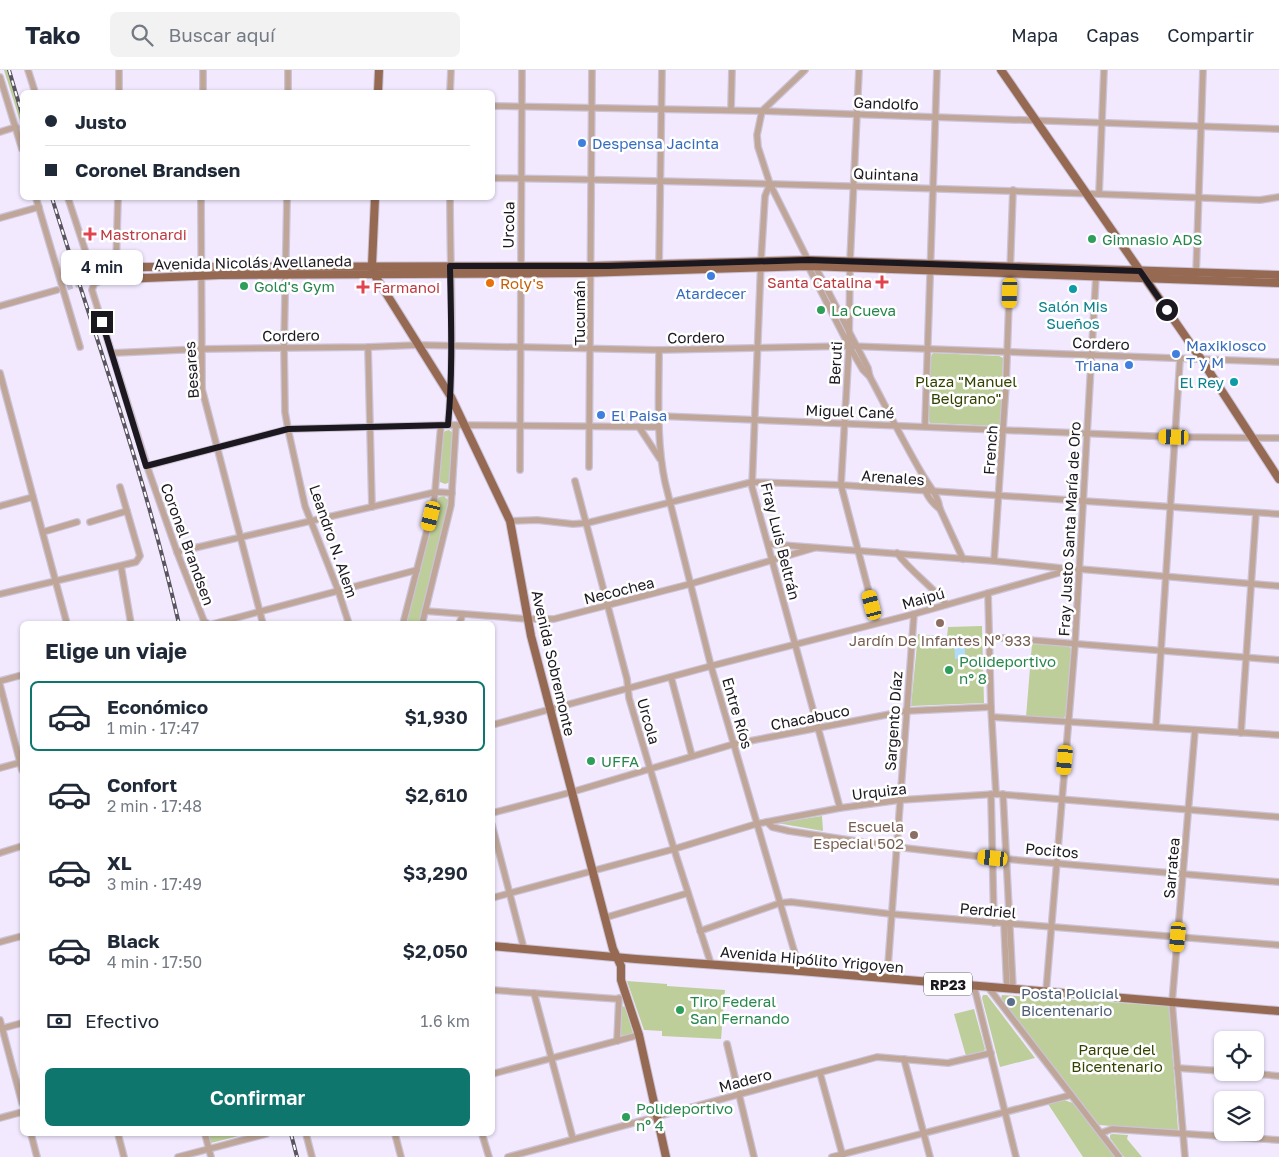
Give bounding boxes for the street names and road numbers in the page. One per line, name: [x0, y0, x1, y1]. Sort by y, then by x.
street label: Gandolfo: [853, 93, 919, 113]
street label: Quintana: [853, 164, 919, 184]
street label: Urcola: [499, 201, 517, 249]
street label: Avenida Nicolás Avellaneda: [154, 251, 352, 273]
street label: Tucumán: [570, 280, 588, 346]
street label: Cordero: [262, 325, 320, 345]
street label: Cordero: [667, 327, 725, 347]
street label: Cordero: [1072, 333, 1130, 353]
street label: Besares: [180, 341, 202, 399]
street label: Beruti: [825, 341, 845, 385]
street label: Miguel Cané: [805, 400, 895, 422]
street label: Fray Justo Santa María de Oro: [1054, 421, 1084, 637]
street label: French: [979, 424, 1001, 476]
street label: Arenales: [861, 466, 925, 488]
street label: Coronel Brandsen: [157, 480, 219, 608]
street label: Fray Luis Beltrán: [758, 480, 804, 602]
street label: Leandro N. Alem: [306, 482, 362, 600]
street label: Necochea: [582, 573, 656, 607]
street label: Maipú: [900, 583, 946, 613]
street label: Avenida Sobremonte: [528, 588, 580, 738]
street label: Sargento Díaz: [881, 670, 905, 772]
street label: Entre Ríos: [719, 675, 757, 751]
street label: Urcola: [634, 696, 664, 746]
street label: Chacabuco: [769, 701, 851, 733]
street label: Urquiza: [851, 779, 907, 803]
street label: Sarratea: [1159, 837, 1183, 899]
street label: Pocitos: [1024, 839, 1080, 861]
street label: Perdriel: [959, 899, 1017, 921]
street label: Avenida Hipólito Yrigoyen: [719, 942, 905, 976]
road number: RP23: [924, 972, 972, 996]
street label: Madero: [717, 1064, 773, 1096]

